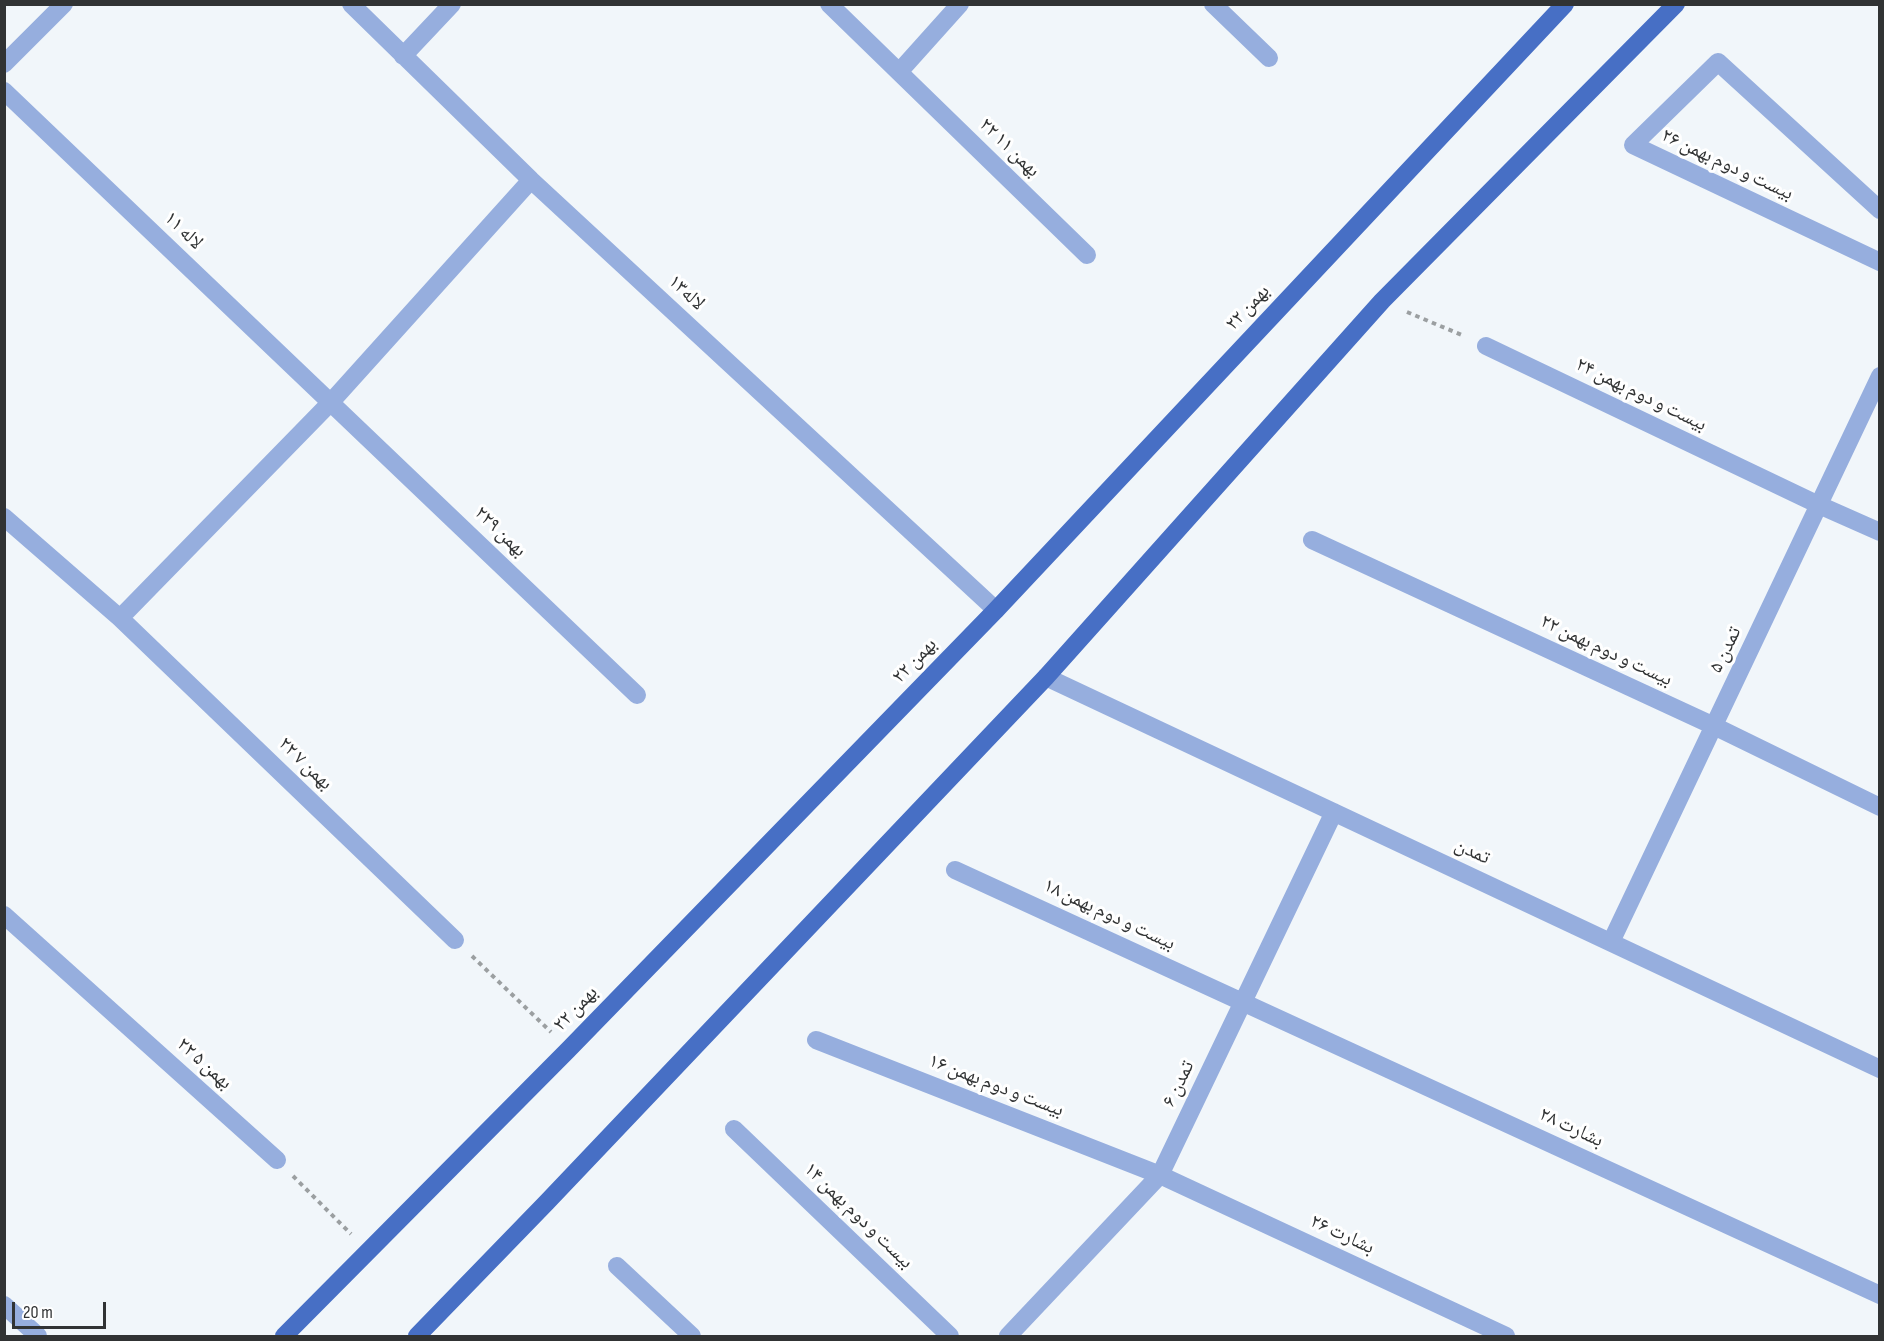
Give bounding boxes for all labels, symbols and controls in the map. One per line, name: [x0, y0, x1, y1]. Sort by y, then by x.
street label: ۲۲ بهمن ۱۱: [974, 113, 1044, 183]
street label: بیست و دوم بهمن ۲۶: [1657, 124, 1797, 206]
street label: لاله ۱۱: [159, 207, 207, 255]
street label: لاله۱۳: [663, 270, 709, 316]
street label: ۲۲ بهمن: [1221, 280, 1275, 336]
street label: بیست و دوم بهمن ۲۴: [1572, 353, 1710, 437]
street label: ۲۲بهمن ۹: [469, 501, 531, 563]
street label: بیست و دوم بهمن ۲۲: [1536, 610, 1676, 692]
street label: تمدن ۵: [1705, 623, 1747, 677]
street label: ۲۲ بهمن: [888, 633, 942, 689]
street label: ۲۲ بهمن ۷: [273, 732, 337, 796]
street label: تمدن: [1450, 833, 1494, 871]
street label: بیست و دوم بهمن ۱۸: [1039, 874, 1179, 956]
street label: ۲۲ بهمن: [549, 981, 603, 1037]
street label: ۲۲ بهمن ۵: [171, 1033, 237, 1095]
street label: بیست و دوم بهمن ۱۶: [925, 1049, 1067, 1123]
street label: تمدن ۶: [1158, 1057, 1200, 1111]
street label: بشارت ۲۸: [1535, 1103, 1607, 1153]
street label: بیست و دوم بهمن ۱۴: [798, 1158, 918, 1274]
street label: بشارت ۲۶: [1306, 1210, 1378, 1260]
scale bar: [15, 1290, 110, 1328]
text: 20 m: [23, 1302, 53, 1323]

